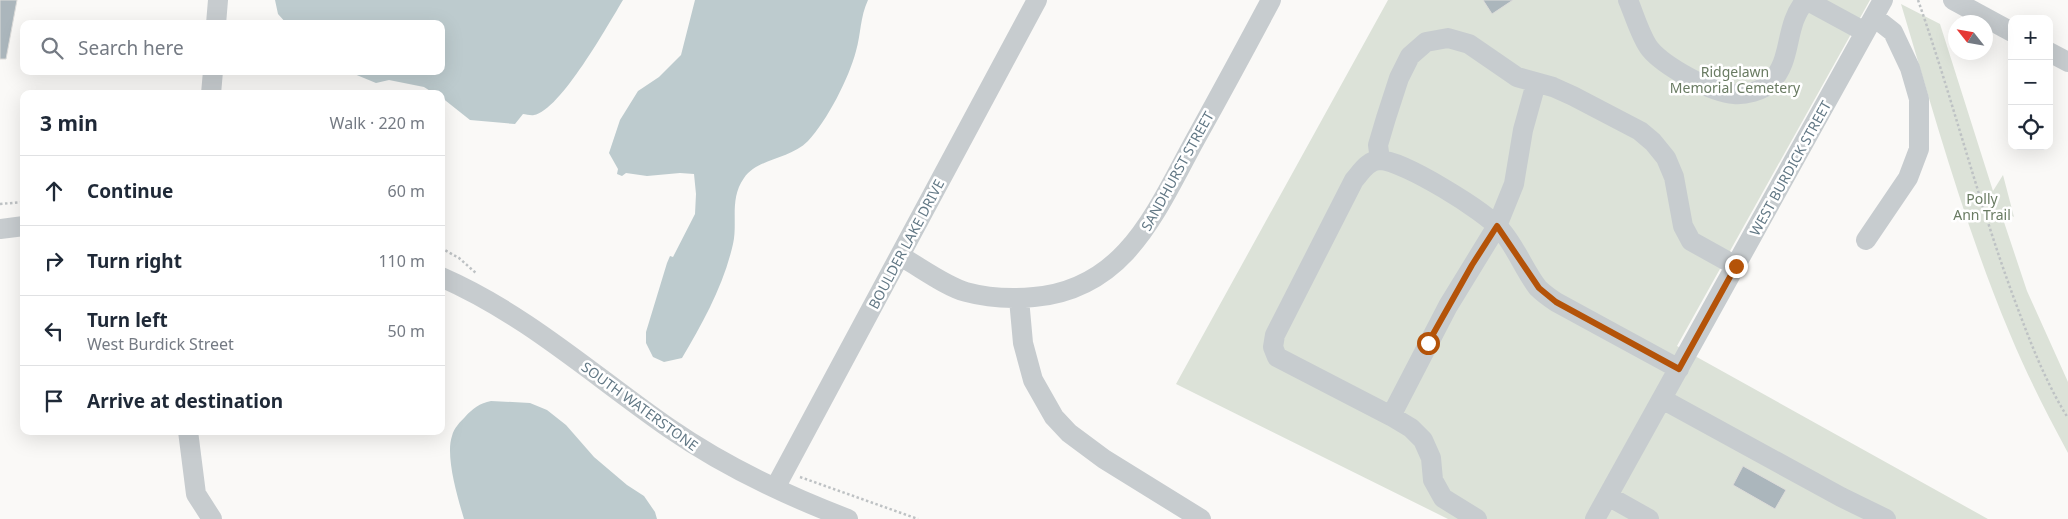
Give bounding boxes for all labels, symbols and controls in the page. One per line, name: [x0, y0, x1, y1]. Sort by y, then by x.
north arrow: [1948, 15, 1993, 60]
map controls: [2008, 15, 2053, 150]
button: +: [2008, 15, 2053, 60]
search box: [20, 20, 445, 75]
icon: search: [38, 34, 66, 62]
text: Search here: [78, 35, 184, 61]
button: −: [2008, 60, 2053, 105]
park label: Ridgelawn Memorial Cemetery: [1670, 62, 1801, 97]
street label: WEST BURDICK STREET: [1745, 97, 1835, 239]
button: locate: [2008, 105, 2053, 150]
street label: SANDHURST STREET: [1136, 108, 1218, 234]
text: 3 min: [40, 109, 98, 137]
text: Walk · 220 m: [330, 112, 425, 134]
street label: BOULDER LAKE DRIVE: [864, 176, 948, 312]
icon: ahead: [40, 177, 68, 205]
text: Continue: [87, 178, 173, 204]
text: 60 m: [388, 180, 425, 202]
park label: Polly Ann Trail: [1953, 189, 2011, 224]
icon: right: [40, 247, 68, 275]
text: Turn right: [87, 248, 182, 274]
text: 110 m: [378, 250, 425, 272]
route end: [1725, 255, 1748, 278]
text: Turn left: [87, 307, 168, 333]
icon: left: [40, 317, 68, 345]
text: 50 m: [388, 320, 425, 342]
route start: [1417, 332, 1440, 355]
text: West Burdick Street: [87, 333, 234, 355]
street label: SOUTH WATERSTONE: [578, 357, 702, 455]
icon: arrive: [40, 387, 68, 415]
text: Arrive at destination: [87, 388, 283, 414]

